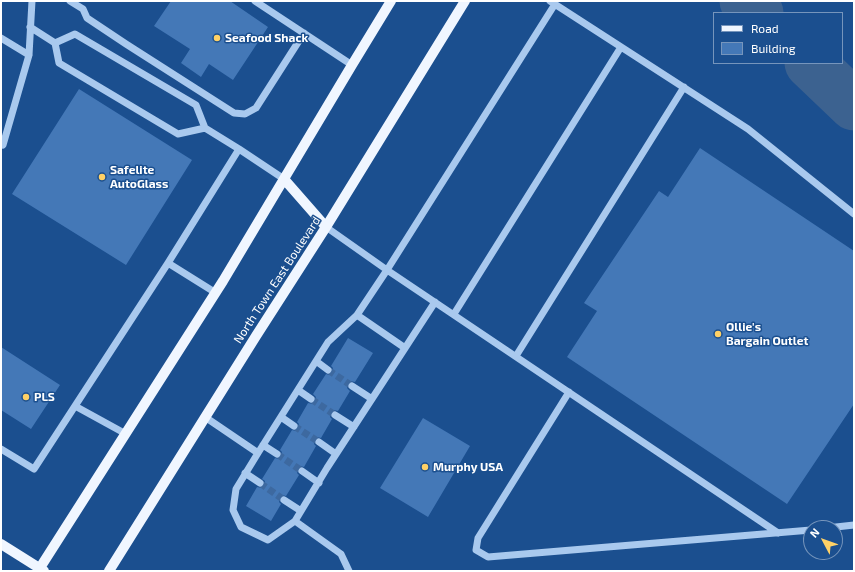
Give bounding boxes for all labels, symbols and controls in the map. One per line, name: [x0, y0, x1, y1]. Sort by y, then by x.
legend: [713, 12, 843, 64]
text: Road: [751, 21, 779, 35]
place label: Seafood Shack: [225, 31, 308, 45]
marker: Seafood Shack: [212, 33, 222, 43]
text: Building: [751, 41, 795, 55]
place label: Safelite AutoGlass: [110, 163, 168, 191]
marker: Safelite AutoGlass: [97, 172, 107, 182]
street label: North Town East Boulevard: [231, 214, 323, 346]
place label: Ollie's Bargain Outlet: [726, 320, 808, 348]
marker: Ollie's Bargain Outlet: [713, 329, 723, 339]
place label: PLS: [34, 390, 55, 404]
marker: PLS: [21, 392, 31, 402]
place label: Murphy USA: [433, 460, 503, 474]
marker: Murphy USA: [420, 462, 430, 472]
north arrow: [803, 520, 843, 560]
text: N: [807, 525, 822, 540]

